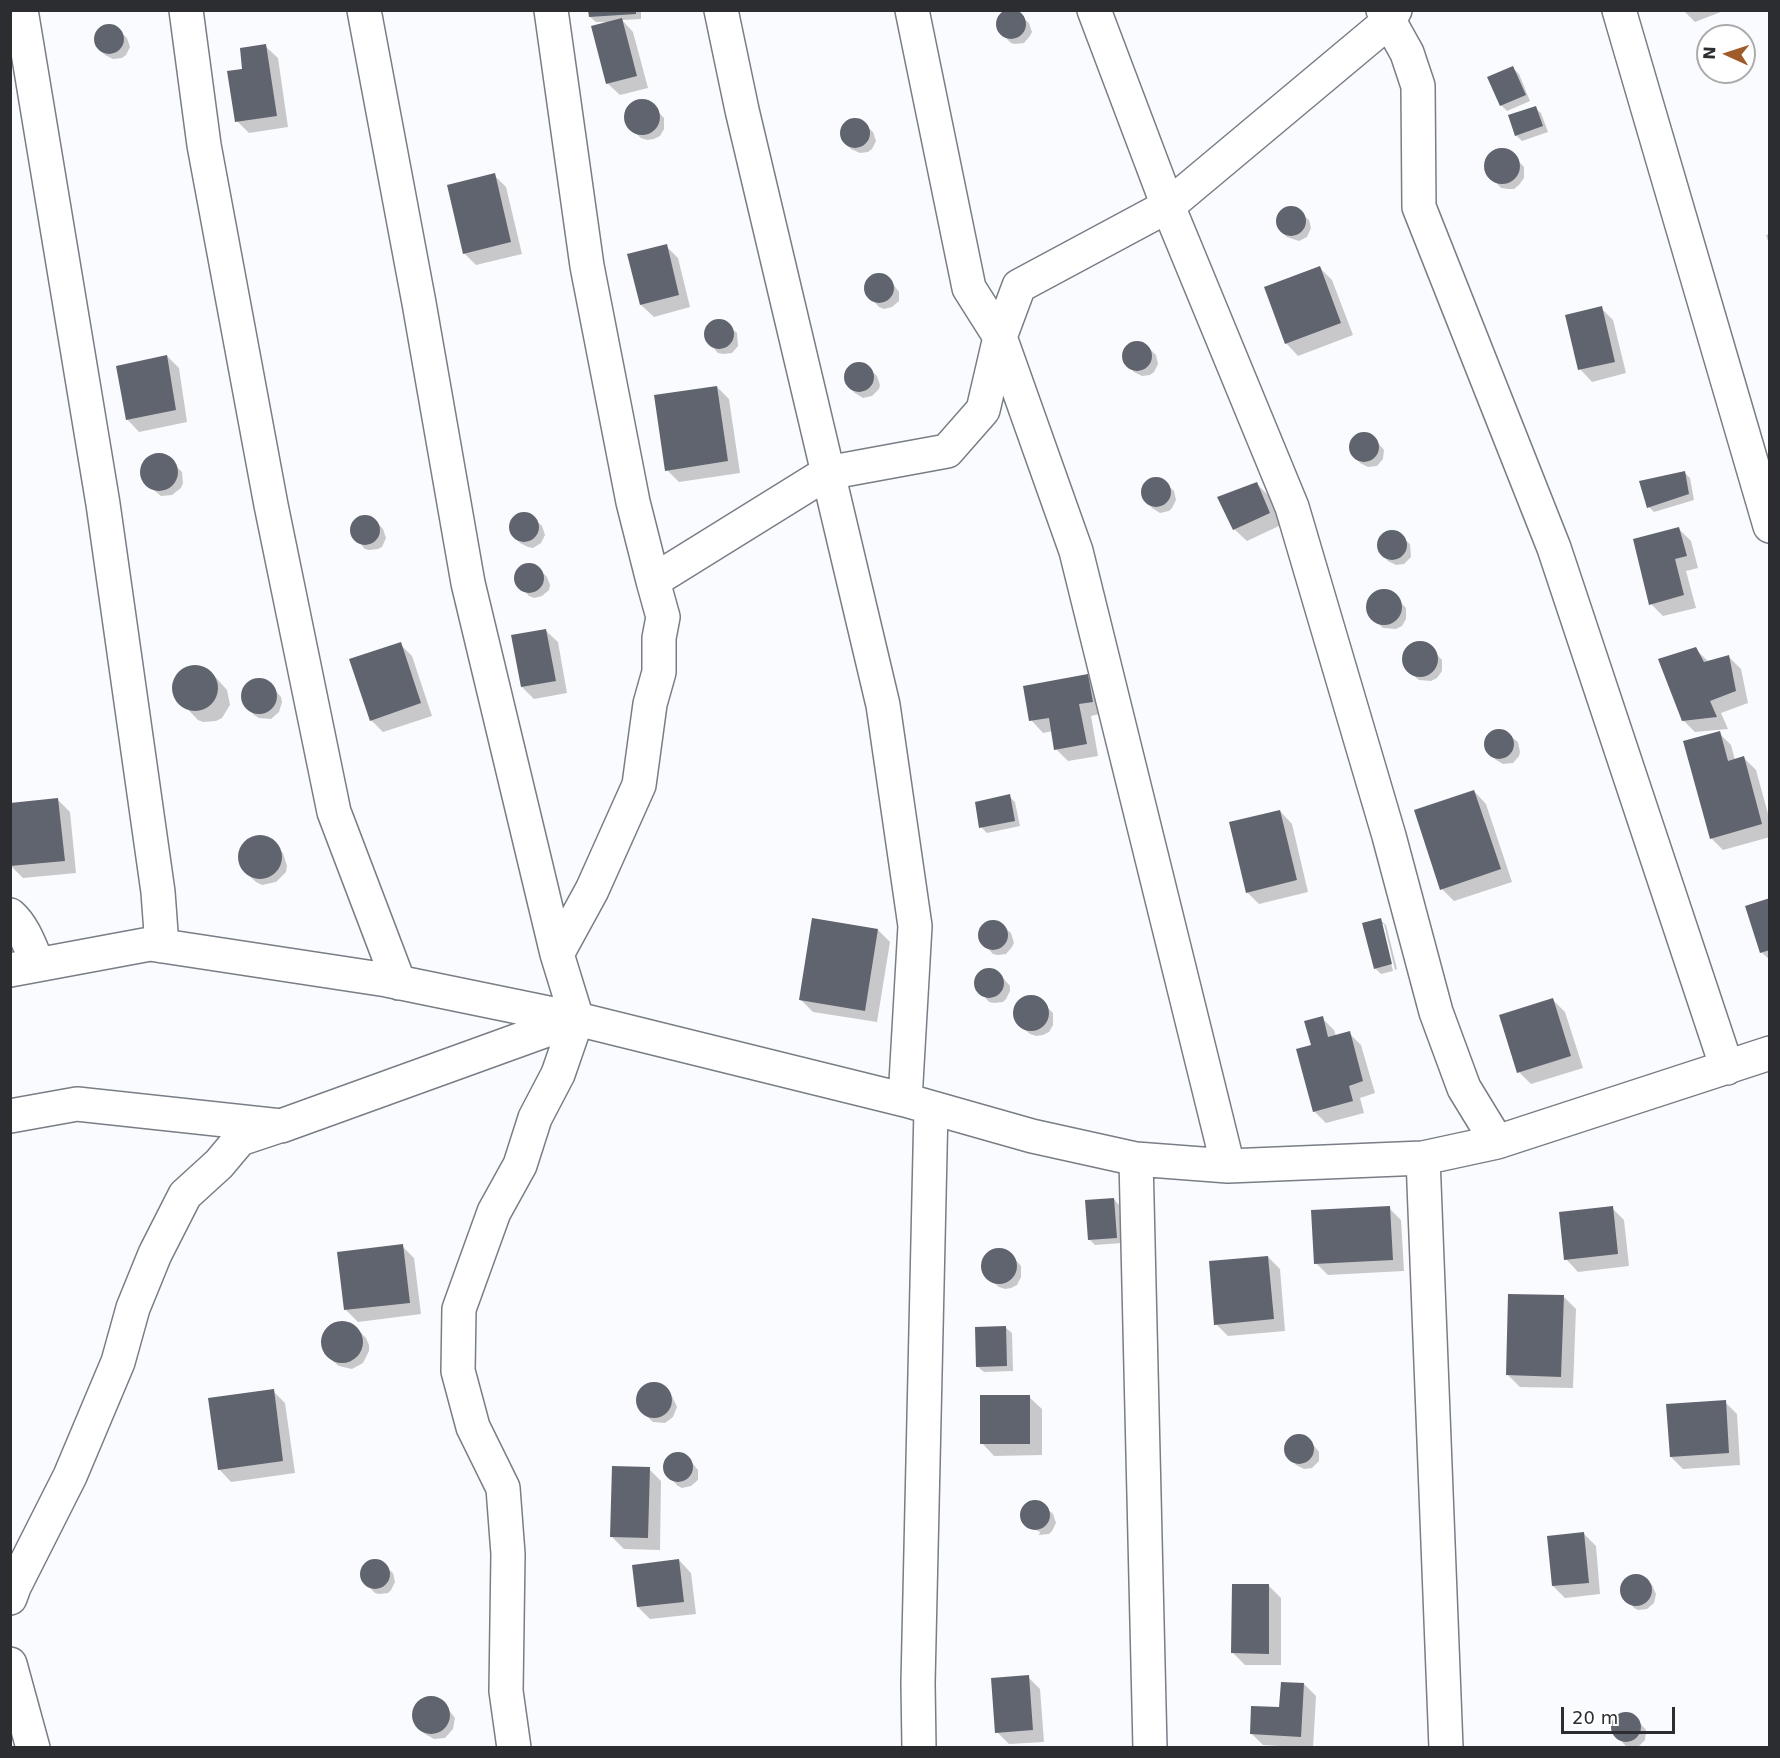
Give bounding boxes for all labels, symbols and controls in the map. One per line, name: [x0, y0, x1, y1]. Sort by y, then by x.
north arrow: [1696, 24, 1756, 84]
text: N: [1700, 46, 1719, 60]
scale bar: [1564, 1695, 1678, 1733]
text: 20 m: [1572, 1707, 1618, 1728]

